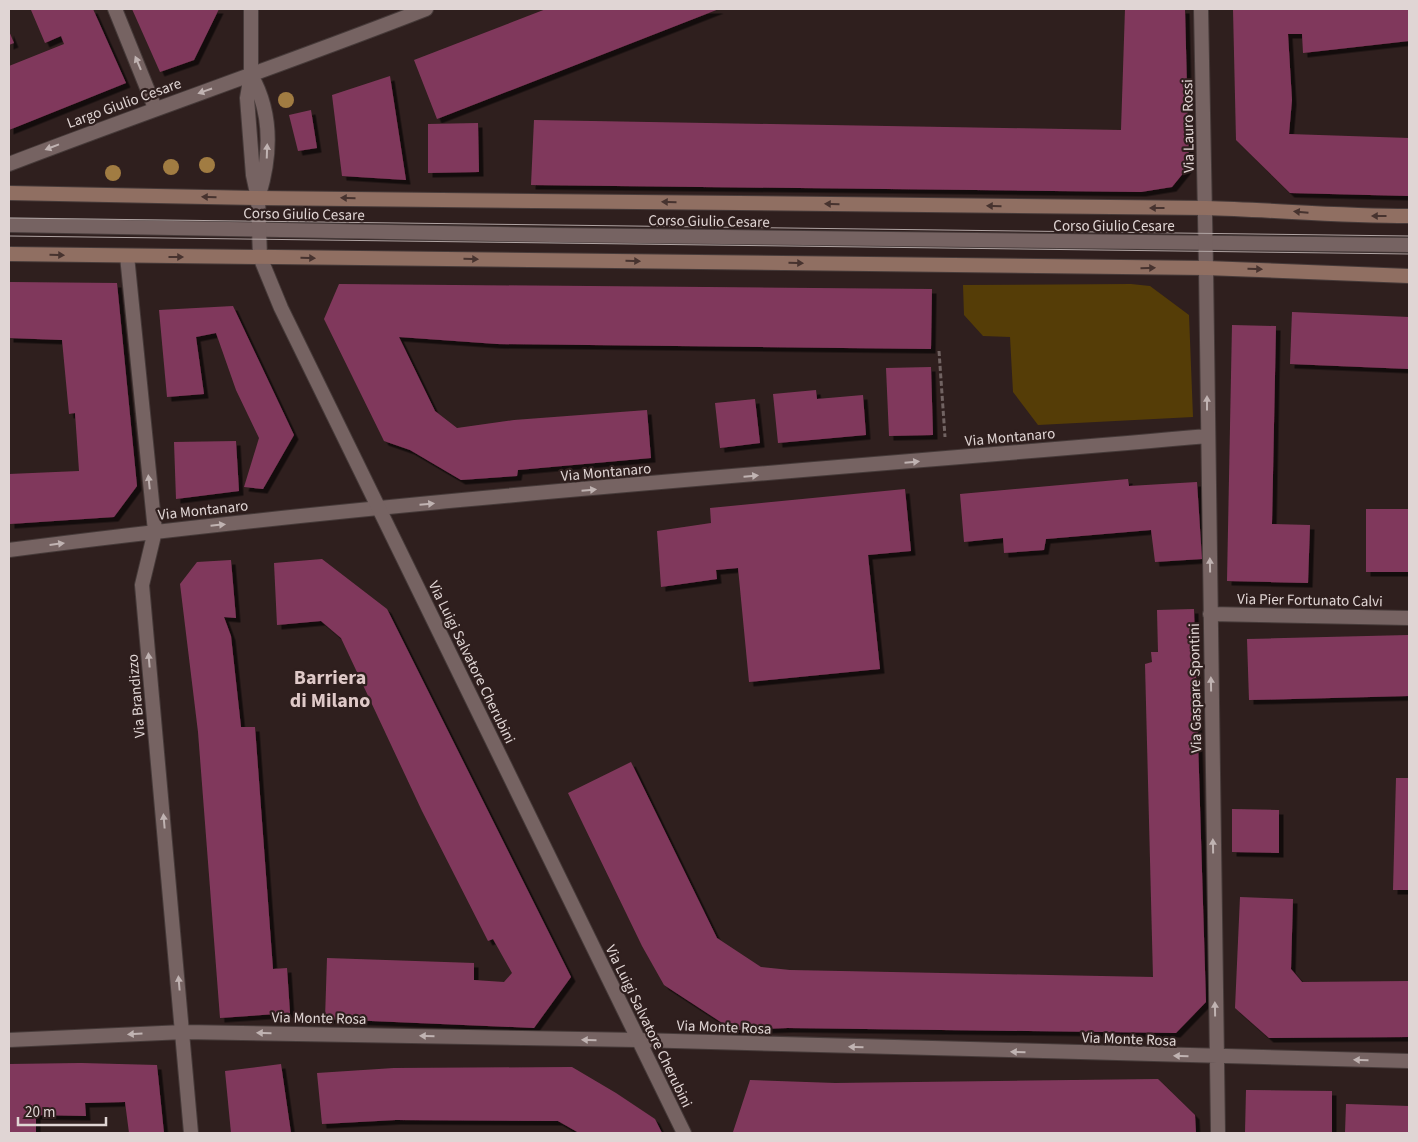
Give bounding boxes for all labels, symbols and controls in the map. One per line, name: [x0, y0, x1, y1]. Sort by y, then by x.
one-way arrow: [134, 56, 142, 70]
street label: Largo Giulio Cesare: [64, 73, 184, 134]
street label: Via Lauro Rossi: [1177, 79, 1200, 173]
one-way arrow: [197, 87, 212, 95]
one-way arrow: [264, 142, 272, 158]
one-way arrow: [45, 144, 60, 151]
one-way arrow: [201, 193, 217, 201]
one-way arrow: [340, 194, 356, 202]
one-way arrow: [661, 198, 677, 206]
one-way arrow: [824, 200, 840, 208]
one-way arrow: [986, 202, 1002, 210]
street label: Corso Giulio Cesare: [243, 203, 365, 226]
one-way arrow: [1149, 204, 1165, 212]
one-way arrow: [1292, 207, 1308, 215]
street label: Corso Giulio Cesare: [648, 210, 770, 233]
one-way arrow: [1371, 212, 1387, 220]
street label: Corso Giulio Cesare: [1053, 216, 1175, 237]
one-way arrow: [50, 251, 66, 259]
one-way arrow: [168, 253, 184, 261]
one-way arrow: [301, 254, 317, 262]
one-way arrow: [463, 256, 479, 264]
one-way arrow: [626, 257, 642, 265]
one-way arrow: [788, 259, 804, 267]
one-way arrow: [1140, 264, 1156, 272]
one-way arrow: [1247, 266, 1263, 274]
one-way arrow: [1203, 395, 1211, 411]
street label: Via Montanaro: [964, 423, 1056, 452]
street label: Via Montanaro: [560, 458, 652, 487]
one-way arrow: [905, 458, 921, 466]
one-way arrow: [743, 471, 759, 479]
one-way arrow: [145, 473, 153, 489]
one-way arrow: [581, 485, 597, 493]
street label: Via Montanaro: [157, 495, 249, 526]
one-way arrow: [419, 499, 435, 507]
one-way arrow: [211, 520, 227, 528]
one-way arrow: [49, 540, 65, 548]
one-way arrow: [1205, 557, 1213, 573]
street label: Via Luigi Salvatore Cherubini: [423, 577, 520, 747]
street label: Via Pier Fortunato Calvi: [1237, 589, 1383, 612]
street label: Via Gaspare Spontini: [1184, 623, 1207, 753]
one-way arrow: [145, 651, 153, 667]
street label: Via Brandizzo: [122, 653, 151, 739]
district label: Barriera di Milano: [290, 664, 370, 715]
one-way arrow: [1207, 675, 1215, 691]
one-way arrow: [160, 813, 168, 829]
one-way arrow: [1209, 838, 1217, 854]
street label: Via Luigi Salvatore Cherubini: [600, 941, 697, 1111]
one-way arrow: [175, 975, 183, 991]
one-way arrow: [1211, 1000, 1219, 1016]
street label: Via Monte Rosa: [271, 1007, 367, 1030]
street label: Via Monte Rosa: [676, 1015, 772, 1040]
street label: Via Monte Rosa: [1081, 1027, 1177, 1052]
one-way arrow: [256, 1029, 272, 1037]
one-way arrow: [127, 1030, 143, 1038]
one-way arrow: [419, 1032, 435, 1040]
one-way arrow: [581, 1035, 597, 1043]
one-way arrow: [847, 1043, 863, 1051]
one-way arrow: [1010, 1047, 1026, 1055]
one-way arrow: [1172, 1052, 1188, 1060]
one-way arrow: [1352, 1056, 1368, 1064]
scale bar: [18, 1094, 105, 1126]
text: 20 m: [25, 1102, 55, 1123]

